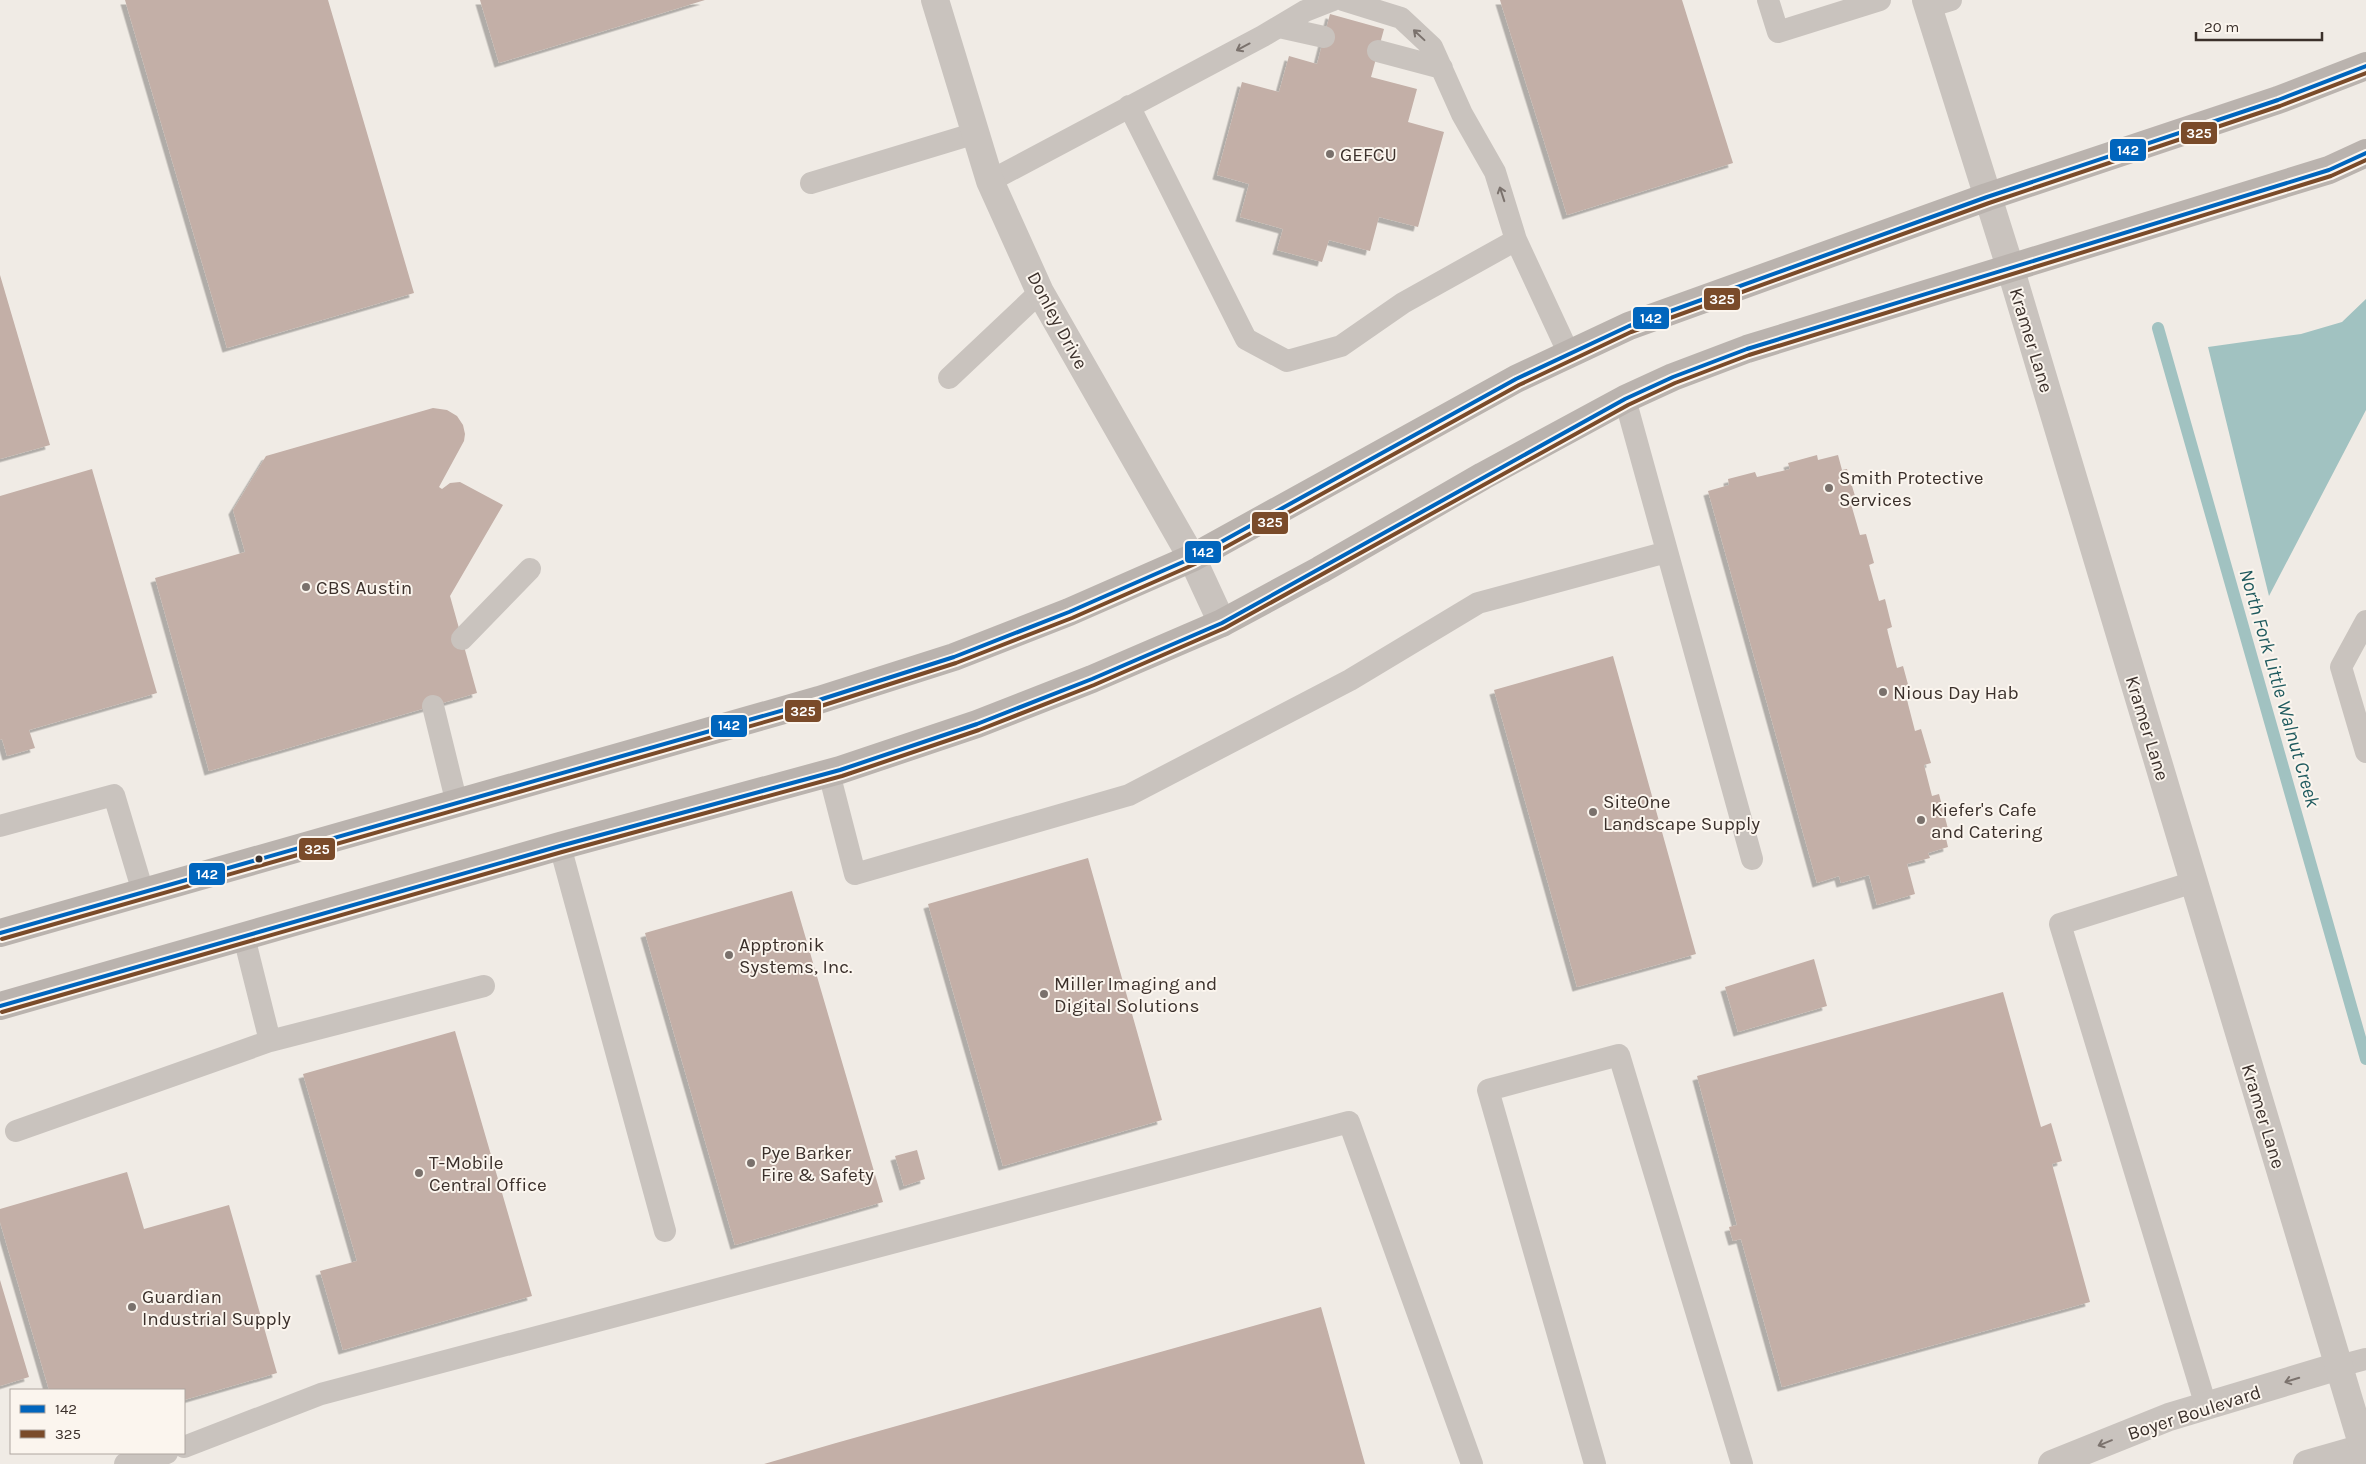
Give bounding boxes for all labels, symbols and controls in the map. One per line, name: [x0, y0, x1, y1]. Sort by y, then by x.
scale bar: [2196, 10, 2322, 42]
text: 20 m: [2204, 18, 2239, 36]
one-way arrow: [1413, 29, 1426, 41]
one-way arrow: [1236, 43, 1251, 52]
line badge: 325: [2180, 121, 2218, 145]
text: 325: [2186, 125, 2212, 142]
line badge: 142: [2109, 138, 2147, 162]
text: 142: [2117, 142, 2139, 159]
place label: GEFCU: [1340, 144, 1397, 166]
marker: GEFCU: [1324, 148, 1336, 160]
one-way arrow: [1496, 186, 1506, 202]
street label: Donley Drive: [1022, 268, 1092, 373]
street label: Kramer Lane: [2005, 285, 2057, 395]
line badge: 325: [1703, 287, 1741, 311]
text: 325: [1709, 291, 1735, 308]
line badge: 142: [1632, 306, 1670, 330]
text: 142: [1640, 310, 1662, 327]
place label: Smith Protective Services: [1839, 467, 1984, 511]
marker: Smith Protective Services: [1823, 482, 1835, 494]
line badge: 325: [1251, 511, 1289, 535]
text: 325: [1257, 514, 1283, 531]
line badge: 142: [1184, 540, 1222, 564]
text: 142: [1192, 544, 1214, 561]
water label: North Fork Little Walnut Creek: [2234, 566, 2325, 811]
place label: CBS Austin: [316, 577, 412, 599]
marker: CBS Austin: [300, 581, 312, 593]
street label: Kramer Lane: [2121, 673, 2173, 783]
place label: Nious Day Hab: [1893, 682, 2019, 704]
marker: Nious Day Hab: [1877, 686, 1889, 698]
line badge: 325: [784, 699, 822, 723]
text: 325: [790, 703, 816, 720]
line badge: 142: [710, 714, 748, 738]
text: 142: [718, 717, 740, 734]
place label: SiteOne Landscape Supply: [1603, 791, 1760, 835]
place label: Kiefer's Cafe and Catering: [1931, 799, 2043, 843]
marker: SiteOne Landscape Supply: [1587, 806, 1599, 818]
marker: Kiefer's Cafe and Catering: [1915, 814, 1927, 826]
line badge: 325: [298, 837, 336, 861]
text: 325: [304, 841, 330, 858]
unlabelled marker: [254, 854, 264, 864]
line badge: 142: [188, 862, 226, 886]
text: 142: [196, 866, 218, 883]
place label: Apptronik Systems, Inc.: [739, 934, 852, 978]
marker: Apptronik Systems, Inc.: [723, 949, 735, 961]
place label: Miller Imaging and Digital Solutions: [1054, 973, 1217, 1017]
marker: Miller Imaging and Digital Solutions: [1038, 988, 1050, 1000]
street label: Kramer Lane: [2237, 1061, 2289, 1171]
place label: Pye Barker Fire & Safety: [761, 1142, 874, 1186]
place label: T-Mobile Central Office: [429, 1152, 547, 1196]
marker: Pye Barker Fire & Safety: [745, 1157, 757, 1169]
marker: T-Mobile Central Office: [413, 1167, 425, 1179]
place label: Guardian Industrial Supply: [142, 1286, 291, 1330]
marker: Guardian Industrial Supply: [126, 1301, 138, 1313]
one-way arrow: [2284, 1376, 2300, 1386]
street label: Boyer Boulevard: [2125, 1381, 2264, 1445]
legend: [10, 1389, 185, 1454]
text: 142: [55, 1400, 77, 1418]
text: 325: [55, 1425, 81, 1443]
one-way arrow: [2098, 1438, 2113, 1448]

